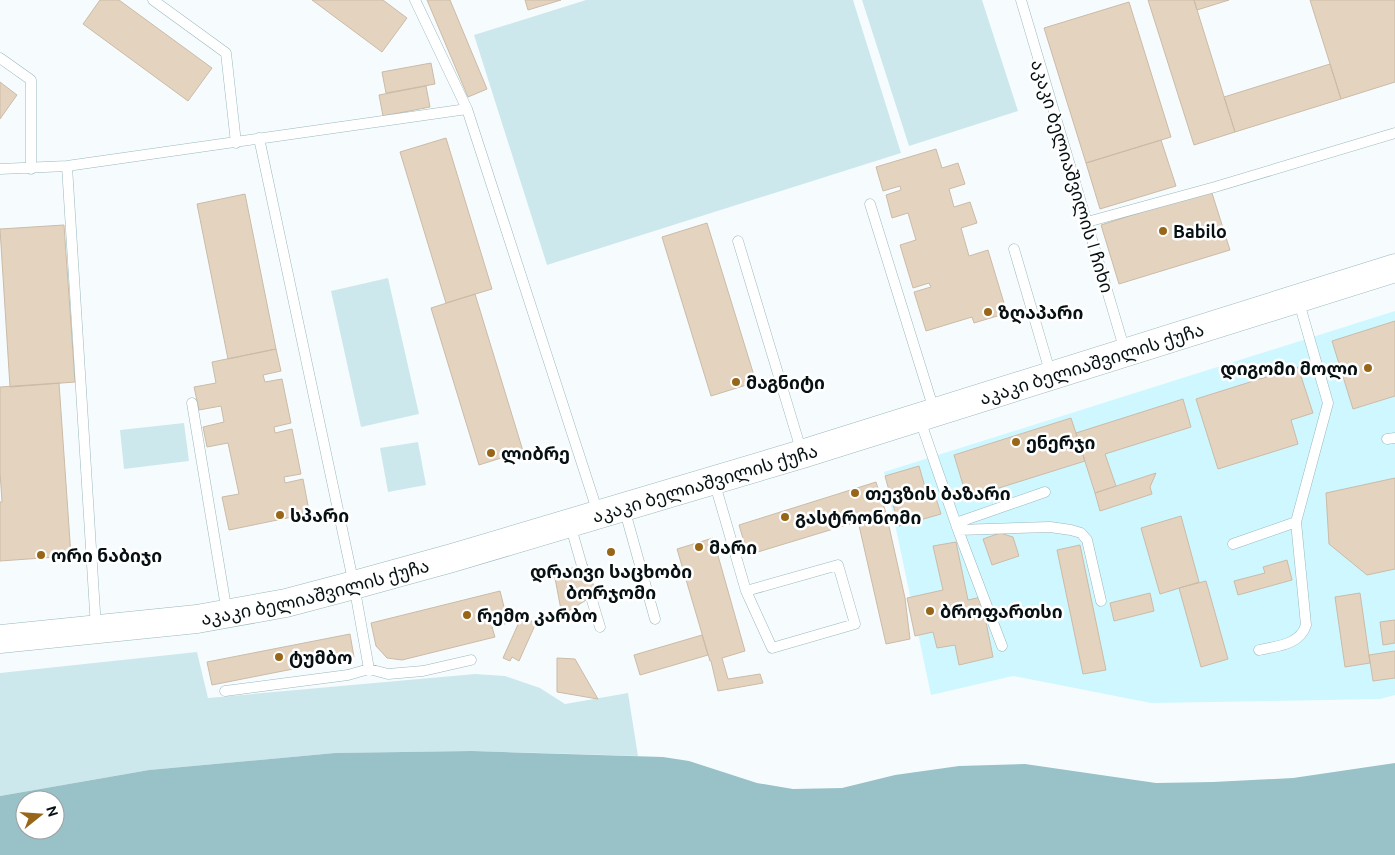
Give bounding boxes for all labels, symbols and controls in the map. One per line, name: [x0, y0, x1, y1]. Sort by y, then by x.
street label: აკაკი ბელიაშვილის I ჩიხი: [1026, 57, 1118, 296]
place label: Babilo: [1173, 221, 1227, 241]
marker: Babilo: [1157, 225, 1169, 237]
place label: ზღაპარი: [998, 302, 1084, 324]
marker: ზღაპარი: [982, 306, 994, 318]
street label: აკაკი ბელიაშვილის ქუჩა: [977, 319, 1206, 408]
place label: დიგომი მოლი: [1220, 358, 1358, 380]
marker: დიგომი მოლი: [1362, 362, 1374, 374]
place label: მაგნიტი: [746, 372, 825, 393]
marker: მაგნიტი: [730, 376, 742, 388]
place label: ენერჯი: [1026, 432, 1096, 453]
marker: ენერჯი: [1010, 436, 1022, 448]
street label: აკაკი ბელიაშვილის ქუჩა: [590, 440, 820, 526]
place label: ლიბრე: [501, 443, 570, 465]
marker: ლიბრე: [485, 447, 497, 459]
place label: თევზის ბაზარი: [865, 483, 1011, 504]
marker: თევზის ბაზარი: [849, 487, 861, 499]
place label: სპარი: [290, 505, 349, 525]
place label: გასტრონომი: [795, 507, 921, 528]
marker: სპარი: [274, 509, 286, 521]
marker: გასტრონომი: [779, 511, 791, 523]
place label: მარი: [709, 537, 757, 557]
marker: მარი: [693, 541, 705, 553]
place label: ორი ნაბიჯი: [51, 545, 162, 566]
marker: დრაივი საცხობი ბორჯომი: [605, 546, 617, 558]
marker: ორი ნაბიჯი: [35, 549, 47, 561]
street label: აკაკი ბელიაშვილის ქუჩა: [199, 555, 431, 628]
place label: დრაივი საცხობი ბორჯომი: [530, 561, 692, 603]
place label: ბროფართსი: [940, 601, 1063, 622]
place label: რემო კარბო: [477, 605, 597, 626]
marker: ბროფართსი: [924, 605, 936, 617]
marker: რემო კარბო: [461, 609, 473, 621]
place label: ტუმბო: [289, 647, 352, 668]
marker: ტუმბო: [273, 651, 285, 663]
north arrow: [15, 790, 65, 840]
text: N: [43, 804, 62, 819]

